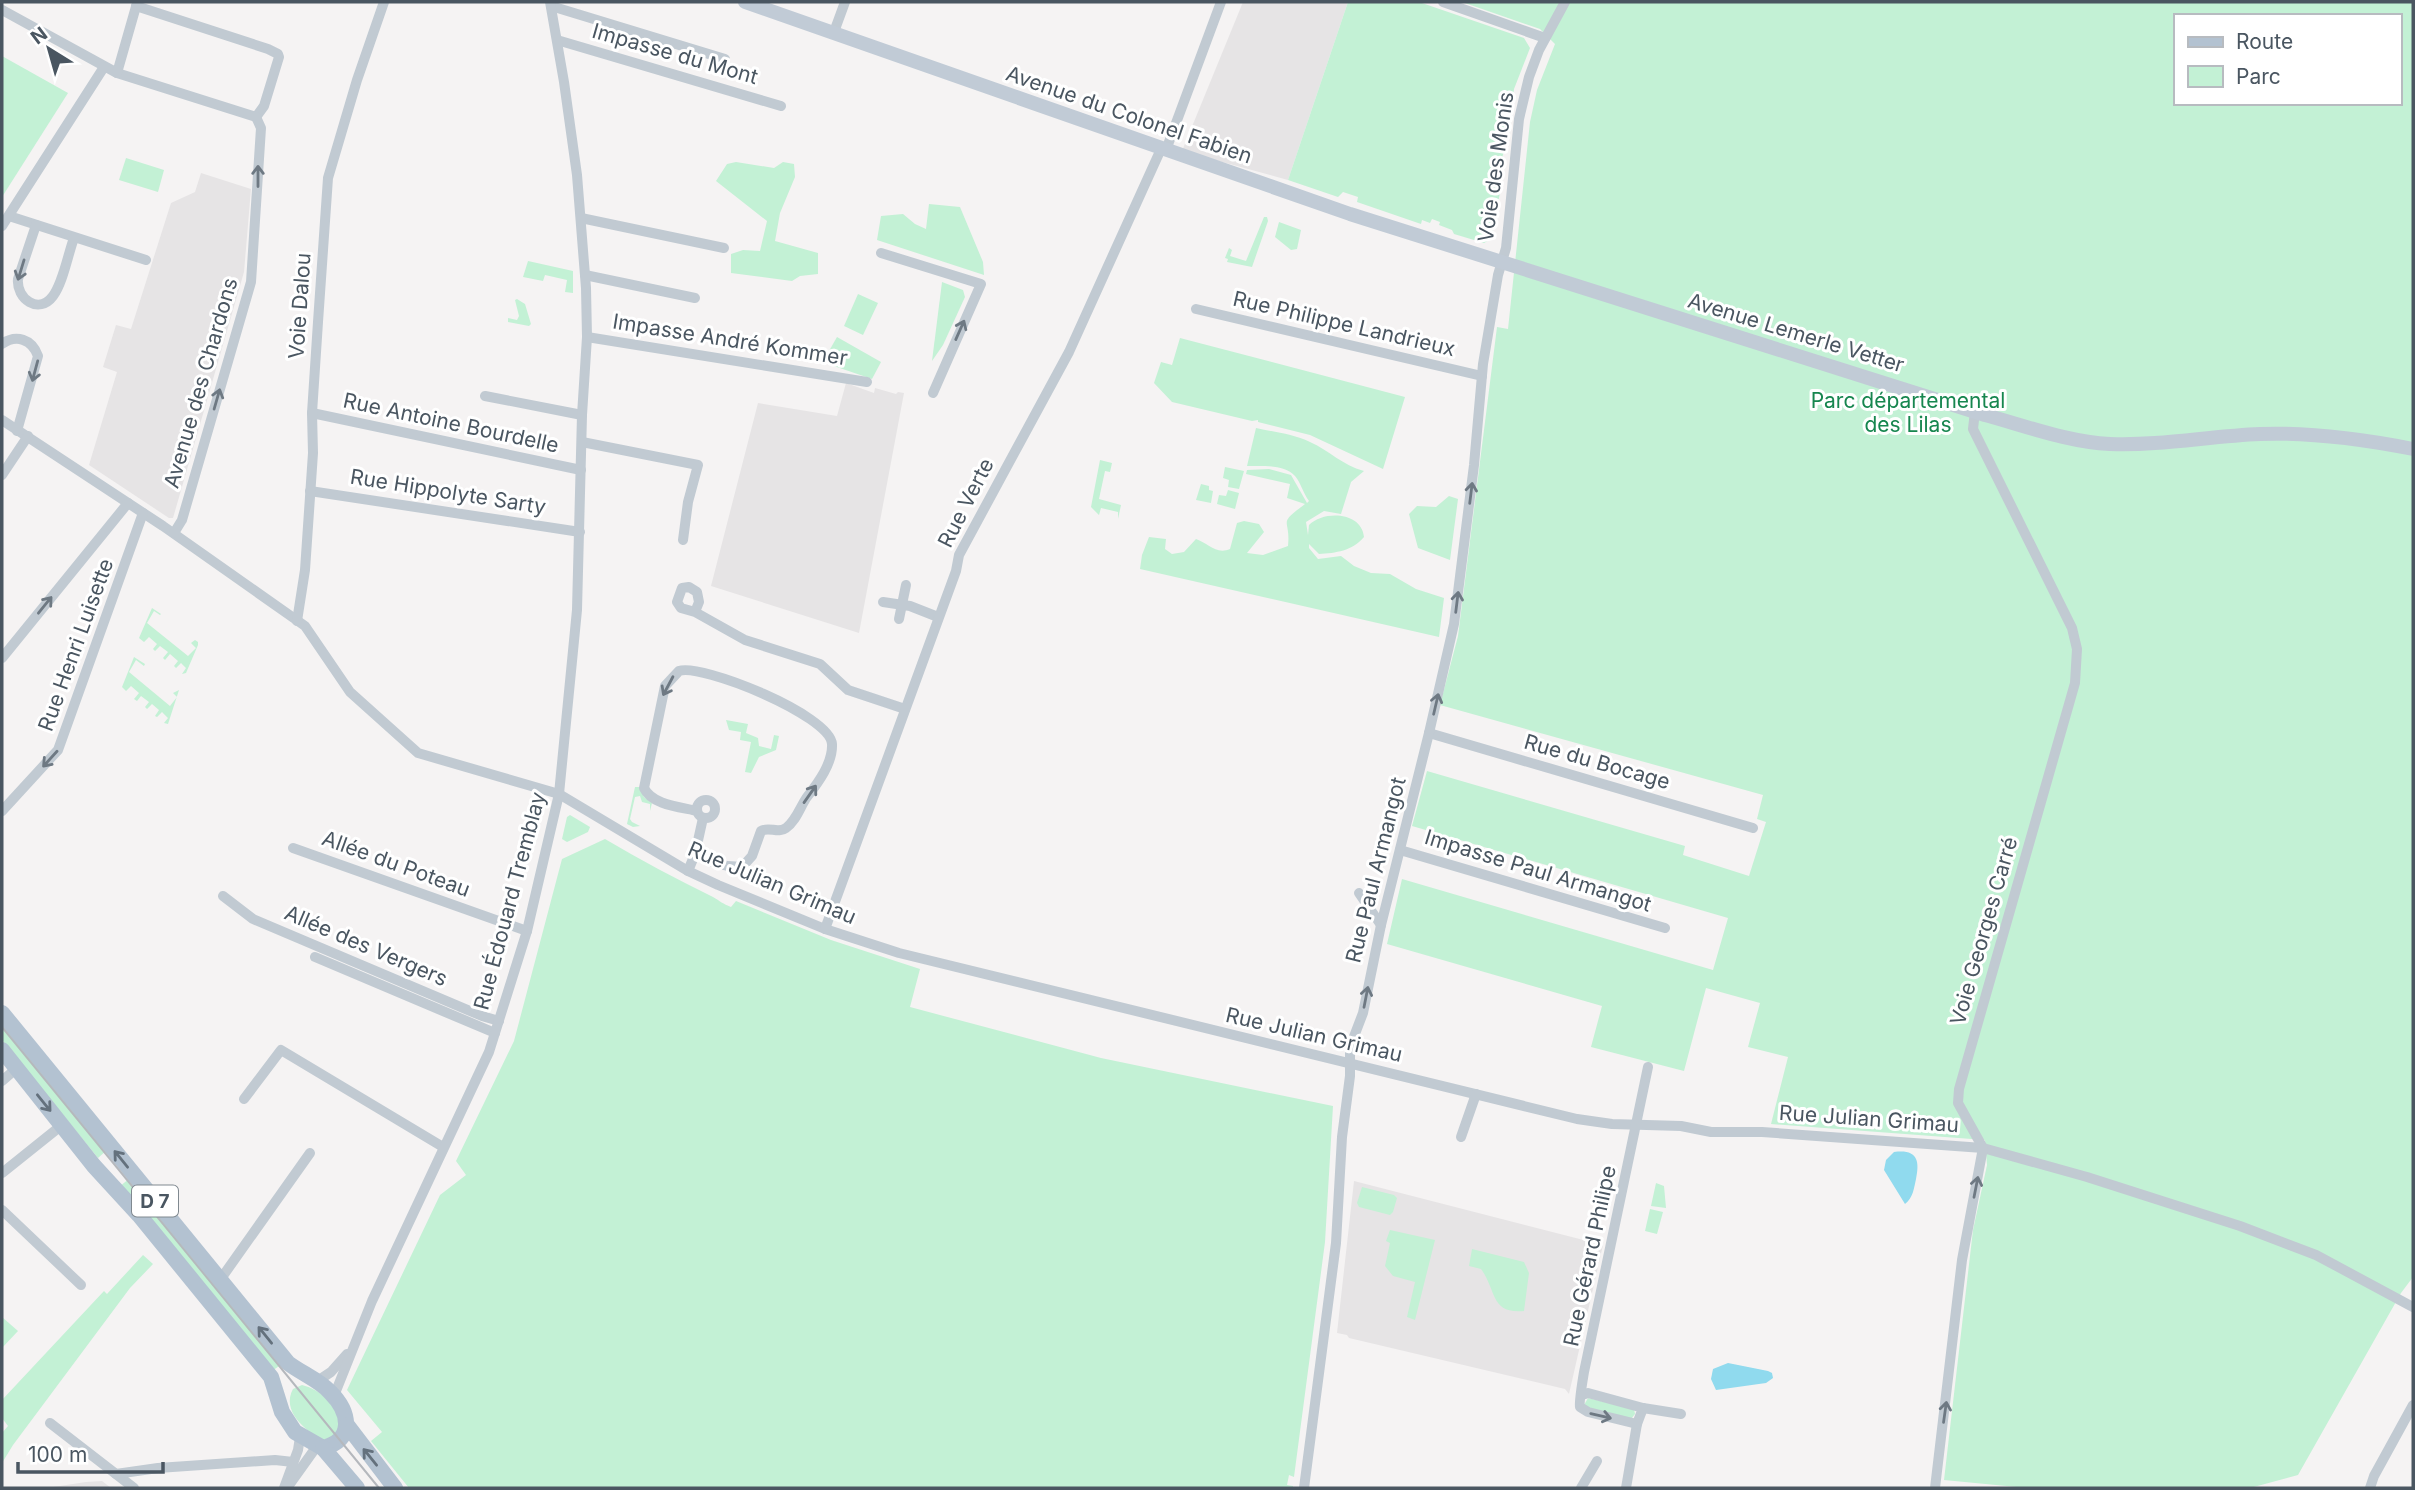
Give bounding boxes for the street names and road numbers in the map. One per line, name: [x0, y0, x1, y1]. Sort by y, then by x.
street label: Impasse du Mont: [589, 18, 761, 89]
street label: Avenue du Colonel Fabien: [1003, 61, 1255, 168]
street label: Voie des Monis: [1473, 90, 1518, 244]
street label: Voie Dalou: [283, 252, 316, 360]
street label: Avenue des Chardons: [158, 275, 243, 491]
street label: Rue Philippe Landrieux: [1231, 286, 1458, 361]
street label: Avenue Lemerle Vetter: [1685, 288, 1907, 377]
street label: Impasse André Kommer: [611, 309, 849, 370]
street label: Rue Antoine Bourdelle: [341, 387, 561, 458]
street label: Rue Verte: [932, 454, 999, 552]
street label: Rue Hippolyte Sarty: [348, 464, 548, 519]
street label: Rue Henri Luisette: [33, 555, 118, 734]
street label: Rue du Bocage: [1521, 729, 1673, 794]
street label: Rue Paul Armangot: [1340, 774, 1411, 965]
street label: Rue Édouard Tremblay: [467, 789, 551, 1013]
street label: Impasse Paul Armangot: [1422, 824, 1655, 917]
street label: Allée du Poteau: [319, 825, 473, 902]
street label: Voie Georges Carré: [1945, 834, 2022, 1028]
street label: Rue Julian Grimau: [684, 836, 860, 929]
street label: Allée des Vergers: [281, 900, 451, 991]
street label: Rue Julian Grimau: [1223, 1002, 1405, 1067]
street label: Rue Julian Grimau: [1778, 1100, 1960, 1137]
street label: Rue Gérard Philipe: [1558, 1163, 1621, 1349]
road number: D 7: [132, 1186, 178, 1217]

